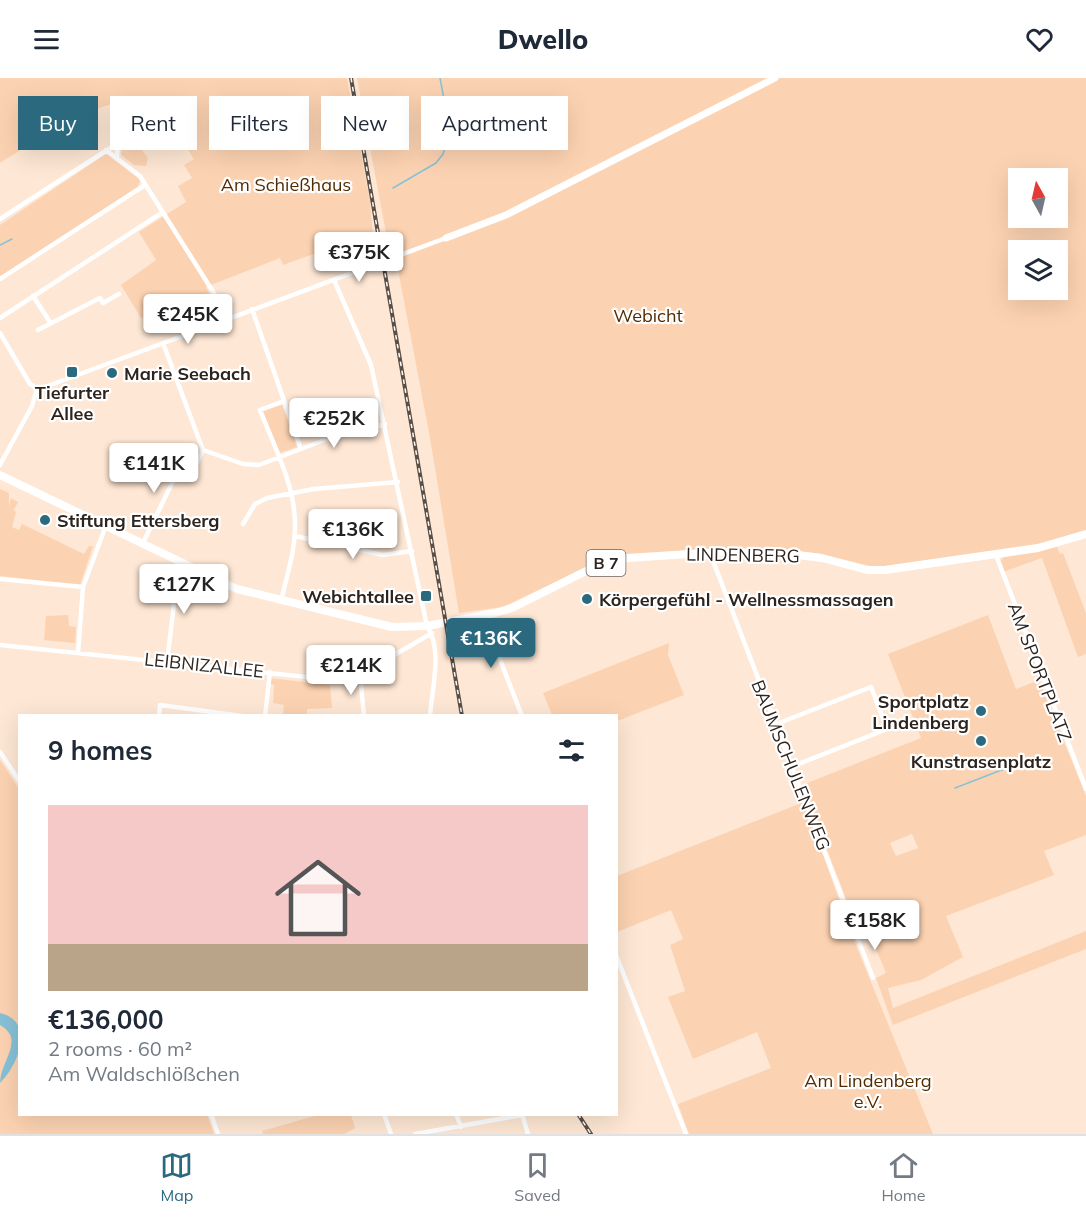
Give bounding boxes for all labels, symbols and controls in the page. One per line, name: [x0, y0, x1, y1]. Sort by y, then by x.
text: Dwello: [498, 22, 588, 56]
icon: menu: [30, 23, 63, 56]
icon: heart: [1023, 23, 1056, 56]
chip: Buy: [18, 96, 98, 150]
chip: Rent: [110, 96, 197, 150]
chip: Filters: [209, 96, 309, 150]
chip: New: [321, 96, 409, 150]
chip: Apartment: [421, 96, 568, 150]
north arrow: [1008, 168, 1068, 228]
map controls: [1008, 168, 1068, 300]
park label: Am Schießhaus: [221, 173, 351, 196]
pin: €375K: [317, 232, 401, 283]
text: €375K: [328, 239, 390, 264]
button: layers: [1008, 240, 1068, 300]
pin: €245K: [146, 294, 230, 345]
text: €245K: [157, 301, 219, 326]
park label: Webicht: [613, 304, 683, 327]
place label: Marie Seebach: [124, 362, 251, 385]
marker: Tiefurter Allee: [65, 365, 79, 379]
marker: Marie Seebach: [105, 366, 119, 380]
place label: Tiefurter Allee: [35, 381, 110, 425]
pin: €252K: [292, 398, 376, 449]
text: €252K: [303, 405, 365, 430]
pin: €141K: [112, 443, 196, 494]
text: €141K: [123, 450, 185, 475]
place label: Stiftung Ettersberg: [57, 509, 219, 532]
pin: €136K: [311, 509, 395, 560]
marker: Stiftung Ettersberg: [38, 513, 52, 527]
text: €136K: [322, 516, 384, 541]
street label: LINDENBERG: [686, 543, 800, 567]
road number: B 7: [586, 550, 626, 576]
pin: €127K: [142, 564, 226, 615]
text: €127K: [153, 571, 215, 596]
place label: Webichtallee: [302, 585, 414, 608]
place label: Körpergefühl - Wellnessmassagen: [599, 588, 894, 611]
marker: Webichtallee: [419, 589, 433, 603]
marker: Körpergefühl - Wellnessmassagen: [580, 592, 594, 606]
street label: AM SPORTPLATZ: [1003, 599, 1077, 745]
pin: €136K: [449, 618, 533, 669]
text: €136K: [460, 625, 522, 650]
pin: €214K: [309, 645, 393, 696]
street label: LEIBNIZALLEE: [143, 647, 265, 683]
text: €214K: [320, 652, 382, 677]
street label: BAUMSCHULENWEG: [746, 676, 836, 854]
place label: Sportplatz Lindenberg: [872, 690, 969, 734]
marker: Sportplatz Lindenberg: [974, 704, 988, 718]
text: 9 homes: [48, 734, 152, 767]
icon: filters: [555, 734, 588, 767]
marker: Kunstrasenplatz: [974, 734, 988, 748]
place label: Kunstrasenplatz: [911, 750, 1051, 773]
icon: home: [264, 844, 372, 952]
pin: €158K: [833, 900, 917, 951]
text: €158K: [844, 907, 906, 932]
text: €136,000: [48, 1003, 164, 1036]
text: 2 rooms · 60 m²: [48, 1036, 192, 1061]
text: Am Waldschlößchen: [48, 1061, 240, 1086]
park label: Am Lindenberg e.V.: [804, 1069, 932, 1113]
tab: Map: [160, 1149, 193, 1205]
tab: Saved: [514, 1149, 561, 1205]
tab: Home: [881, 1149, 926, 1205]

